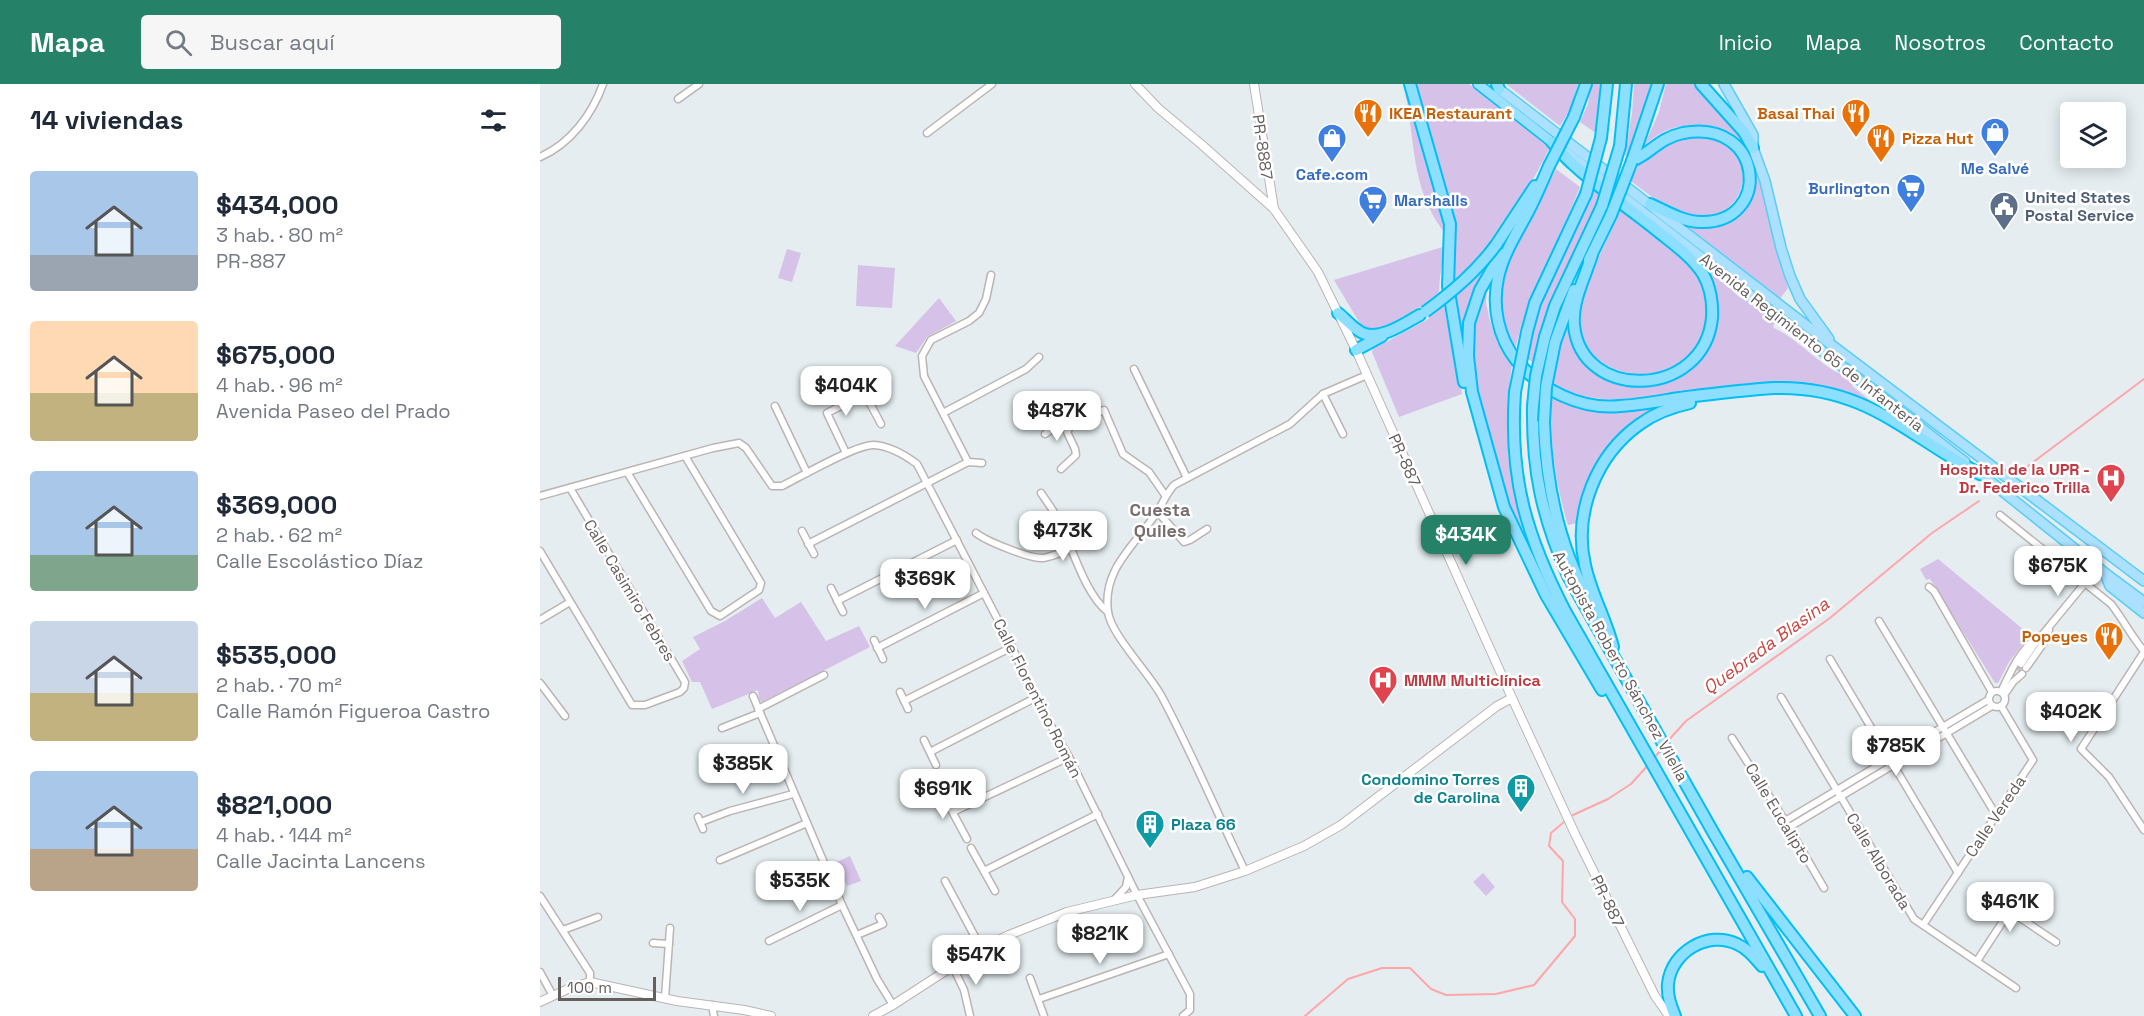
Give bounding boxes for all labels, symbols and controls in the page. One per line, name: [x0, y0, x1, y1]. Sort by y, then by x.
search box: [141, 15, 561, 69]
text: Mapa: [30, 24, 105, 60]
icon: search: [162, 26, 195, 59]
text: Buscar aquí: [210, 28, 335, 56]
text: Inicio: [1719, 29, 1773, 56]
text: Mapa: [1806, 29, 1861, 56]
text: Nosotros: [1894, 29, 1986, 56]
text: Contacto: [2019, 29, 2114, 56]
restaurant icon: IKEA Restaurant: [1352, 97, 1384, 139]
restaurant icon: Basai Thai: [1840, 97, 1872, 139]
map controls: [2060, 102, 2126, 168]
button: layers: [2060, 102, 2126, 168]
text: 14 viviendas: [30, 103, 183, 137]
place label: IKEA Restaurant: [1389, 103, 1512, 124]
place label: Basai Thai: [1757, 103, 1835, 124]
icon: filters: [477, 104, 510, 137]
street label: PR-8887: [1248, 113, 1277, 181]
shop icon: Me Salvé: [1979, 116, 2011, 158]
shop icon: Cafe.com: [1316, 122, 1348, 164]
restaurant icon: Pizza Hut: [1865, 122, 1897, 164]
place label: Pizza Hut: [1902, 128, 1973, 149]
place label: Me Salvé: [1961, 158, 2029, 179]
place label: Cafe.com: [1296, 164, 1368, 185]
supermarket icon: Burlington: [1895, 172, 1927, 214]
place label: Burlington: [1808, 178, 1890, 199]
supermarket icon: Marshalls: [1357, 184, 1389, 226]
place label: United States Postal Service: [2025, 187, 2134, 226]
text: $434,000: [216, 188, 339, 222]
place label: Marshalls: [1394, 190, 1468, 211]
public building icon: United States Postal Service: [1988, 190, 2020, 232]
icon: home: [78, 195, 150, 267]
text: 3 hab. · 80 m²: [216, 222, 343, 248]
text: PR-887: [216, 248, 286, 274]
street label: Avenida Regimiento 65 de Infantería: [1695, 248, 1928, 436]
text: $675,000: [216, 338, 335, 372]
icon: home: [78, 345, 150, 417]
pin: $404K: [804, 366, 888, 417]
text: 4 hab. · 96 m²: [216, 372, 343, 398]
text: $404K: [814, 372, 878, 398]
pin: $487K: [1015, 391, 1099, 442]
text: $487K: [1027, 397, 1087, 423]
text: Avenida Paseo del Prado: [216, 398, 451, 424]
street label: PR-887: [1384, 430, 1425, 490]
place label: Hospital de la UPR - Dr. Federico Trilla: [1940, 459, 2090, 498]
hospital icon: Hospital de la UPR - Dr. Federico Trilla: [2095, 462, 2127, 504]
text: $369,000: [216, 488, 337, 522]
icon: home: [78, 495, 150, 567]
district label: Cuesta Quiles: [1130, 498, 1191, 542]
pin: $473K: [1021, 511, 1105, 562]
street label: Calle Casimiro Febres: [579, 515, 680, 665]
pin: $434K: [1424, 515, 1508, 566]
text: $473K: [1033, 517, 1093, 543]
text: $434K: [1435, 521, 1497, 547]
text: 2 hab. · 62 m²: [216, 522, 342, 548]
pin: $675K: [2016, 546, 2100, 597]
street label: Autopista Roberto Sánchez Vilella: [1548, 547, 1693, 785]
text: Calle Escolástico Díaz: [216, 548, 424, 574]
text: $675K: [2028, 552, 2088, 578]
pin: $369K: [883, 559, 967, 610]
text: $369K: [894, 565, 956, 591]
water label: Quebrada Blasina: [1698, 592, 1834, 699]
street label: Calle Florentino Román: [988, 615, 1087, 781]
restaurant icon: Popeyes: [2093, 620, 2125, 662]
place label: Popeyes: [2022, 626, 2088, 647]
text: $535,000: [216, 638, 337, 672]
icon: home: [78, 645, 150, 717]
hospital icon: MMM Multiclínica: [1367, 664, 1399, 706]
place label: MMM Multiclínica: [1404, 670, 1541, 691]
text: 2 hab. · 70 m²: [216, 672, 342, 698]
pin: $402K: [2029, 692, 2113, 743]
text: Calle Ramón Figueroa Castro: [216, 698, 490, 724]
text: $402K: [2040, 698, 2102, 724]
pin: $785K: [1854, 726, 1938, 777]
text: $785K: [1866, 732, 1926, 758]
pin: $385K: [701, 744, 785, 795]
text: $385K: [713, 750, 773, 776]
street label: Calle Eucalipto: [1740, 759, 1817, 867]
pin: $691K: [901, 769, 985, 820]
place label: Condomino Torres de Carolina: [1361, 769, 1500, 808]
street label: Calle Vereda: [1960, 771, 2030, 861]
building icon: Condomino Torres de Carolina: [1505, 772, 1537, 814]
text: $691K: [914, 775, 972, 801]
text: $821,000: [216, 788, 332, 822]
icon: home: [78, 795, 150, 867]
building icon: Plaza 66: [1134, 808, 1166, 850]
street label: Calle Alborada: [1841, 809, 1916, 913]
place label: Plaza 66: [1171, 814, 1236, 835]
text: 4 hab. · 144 m²: [216, 822, 352, 848]
text: Calle Jacinta Lancens: [216, 848, 426, 874]
pin: $535K: [758, 861, 842, 912]
text: $535K: [770, 867, 830, 893]
street label: PR-887: [1586, 872, 1629, 931]
pin: $461K: [1968, 882, 2052, 933]
text: $461K: [1981, 888, 2039, 914]
pin: $821K: [1058, 914, 1142, 965]
text: $821K: [1071, 920, 1129, 946]
pin: $547K: [934, 935, 1018, 986]
text: $547K: [946, 941, 1006, 967]
scale bar: [558, 974, 656, 1002]
text: 100 m: [567, 977, 612, 998]

